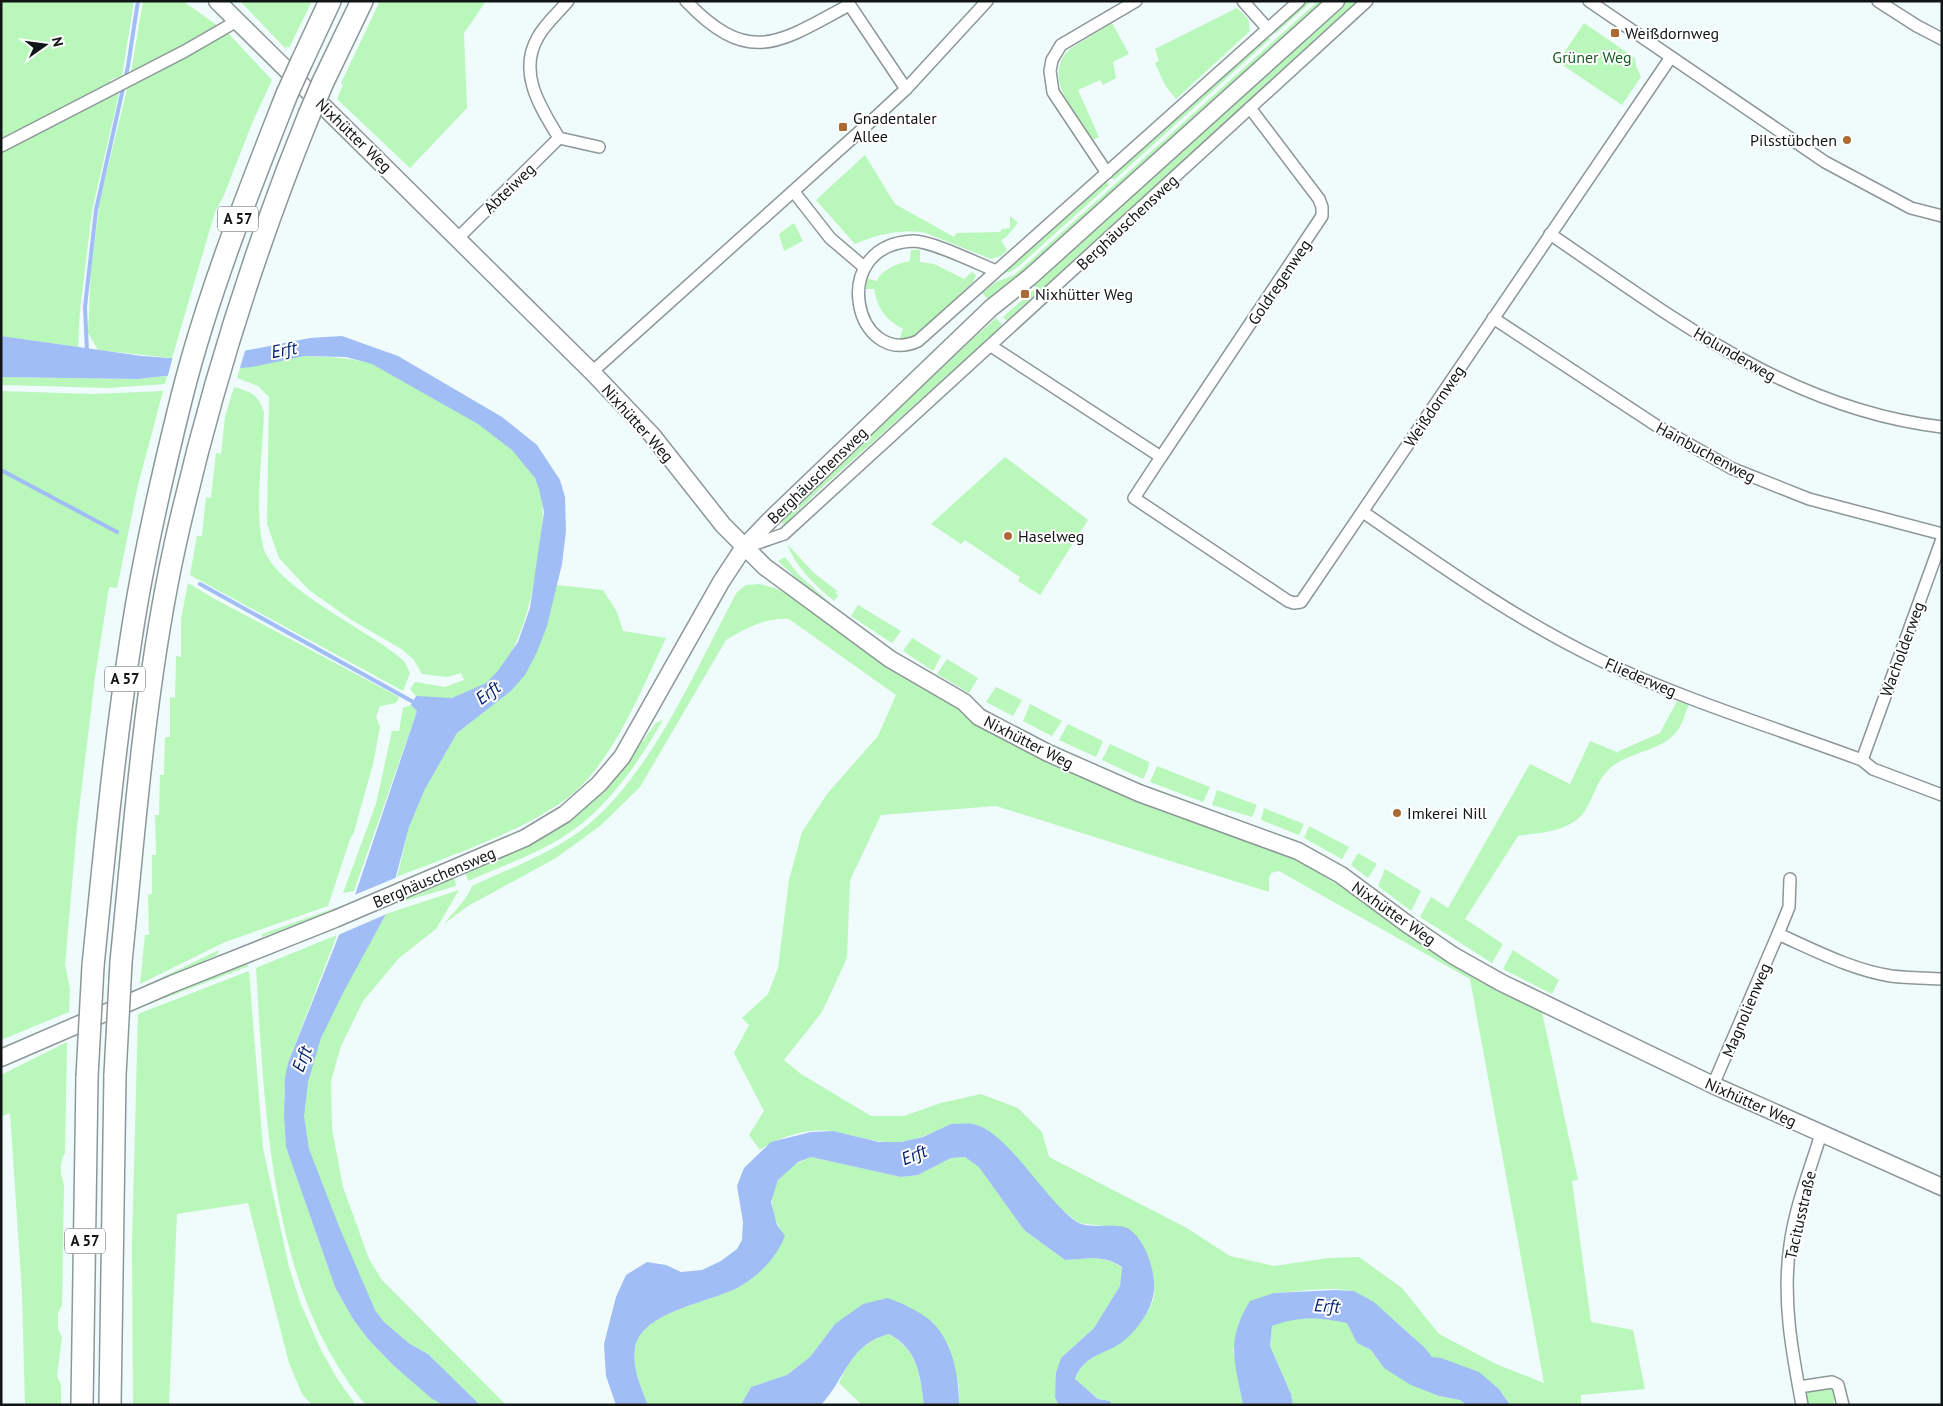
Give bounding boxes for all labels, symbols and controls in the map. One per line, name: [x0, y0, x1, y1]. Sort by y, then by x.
north arrow: [20, 20, 70, 70]
place label: Weißdornweg: [1625, 23, 1719, 43]
marker: Weißdornweg: [1609, 27, 1621, 39]
text: N: [48, 35, 67, 48]
park label: Grüner Weg: [1552, 47, 1632, 67]
street label: Nixhütter Weg: [312, 94, 396, 176]
place label: Gnadentaler Allee: [853, 108, 937, 146]
marker: Gnadentaler Allee: [837, 121, 849, 133]
place label: Pilsstübchen: [1750, 130, 1837, 150]
marker: Pilsstübchen: [1841, 134, 1853, 146]
street label: Abteiweg: [479, 159, 539, 217]
street label: Berghäuschensweg: [1072, 170, 1182, 274]
road number: A 57: [218, 206, 258, 232]
street label: Goldregenweg: [1243, 236, 1315, 328]
place label: Nixhütter Weg: [1035, 284, 1133, 304]
marker: Nixhütter Weg: [1019, 288, 1031, 300]
street label: Holunderweg: [1690, 322, 1780, 386]
water label: Erft: [269, 336, 300, 363]
street label: Weißdornweg: [1399, 361, 1469, 451]
street label: Nixhütter Weg: [598, 380, 678, 466]
street label: Hainbuchenweg: [1653, 417, 1759, 487]
street label: Berghäuschensweg: [763, 422, 871, 528]
place label: Haselweg: [1018, 526, 1084, 546]
marker: Haselweg: [1002, 530, 1014, 542]
street label: Wacholderweg: [1875, 599, 1929, 699]
street label: Fliederweg: [1602, 653, 1680, 701]
road number: A 57: [105, 666, 145, 692]
water label: Erft: [470, 675, 506, 710]
street label: Nixhütter Weg: [981, 711, 1077, 773]
place label: Imkerei Nill: [1407, 803, 1487, 823]
marker: Imkerei Nill: [1391, 807, 1403, 819]
street label: Berghäuschensweg: [370, 842, 498, 912]
street label: Nixhütter Weg: [1348, 877, 1440, 949]
street label: Magnolienweg: [1717, 960, 1775, 1060]
water label: Erft: [286, 1041, 317, 1075]
street label: Nixhütter Weg: [1702, 1073, 1800, 1131]
water label: Erft: [897, 1138, 931, 1170]
street label: Tacitusstraße: [1780, 1169, 1820, 1261]
road number: A 57: [65, 1228, 105, 1254]
water label: Erft: [1313, 1293, 1342, 1318]

